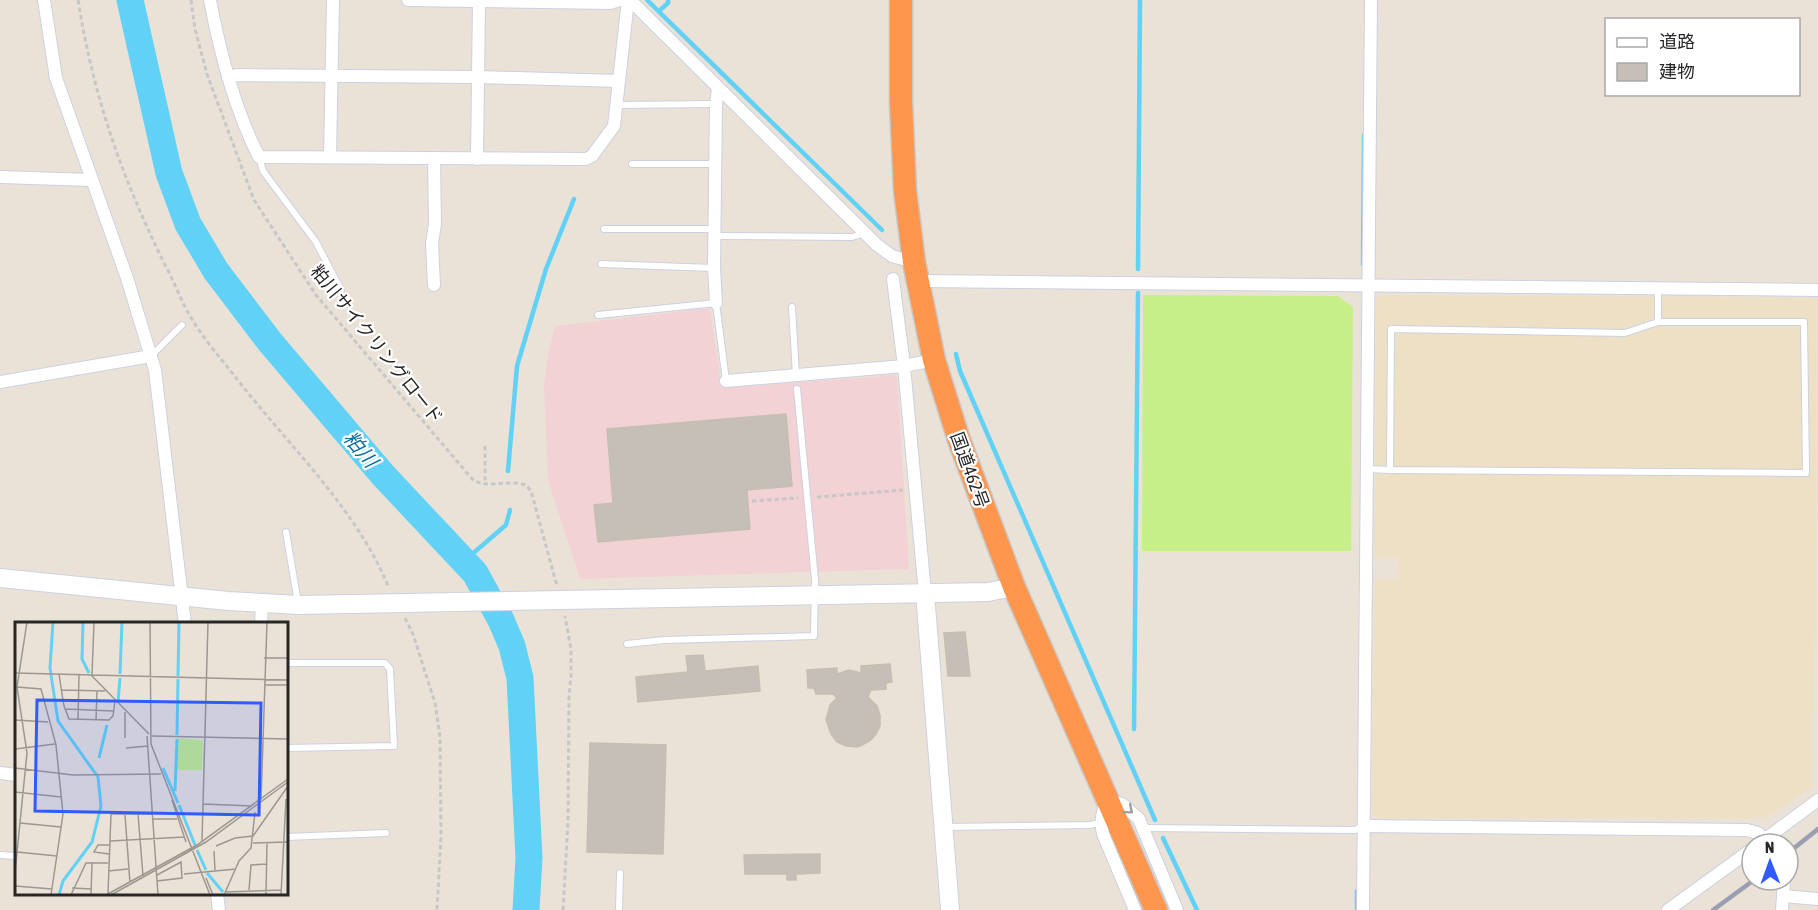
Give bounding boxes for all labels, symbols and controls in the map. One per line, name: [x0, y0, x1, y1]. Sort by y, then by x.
legend: [1605, 18, 1800, 96]
text: 道路: [1659, 31, 1695, 52]
text: 建物: [1659, 61, 1695, 82]
street label: 粕川サイクリングロード: [307, 261, 447, 427]
water label: 粕川: [339, 426, 384, 473]
street label: 国道462号: [947, 429, 993, 511]
inset map: [15, 622, 288, 895]
one-way arrow: [1122, 803, 1133, 814]
north arrow: [1740, 832, 1800, 892]
text: N: [1765, 838, 1775, 856]

